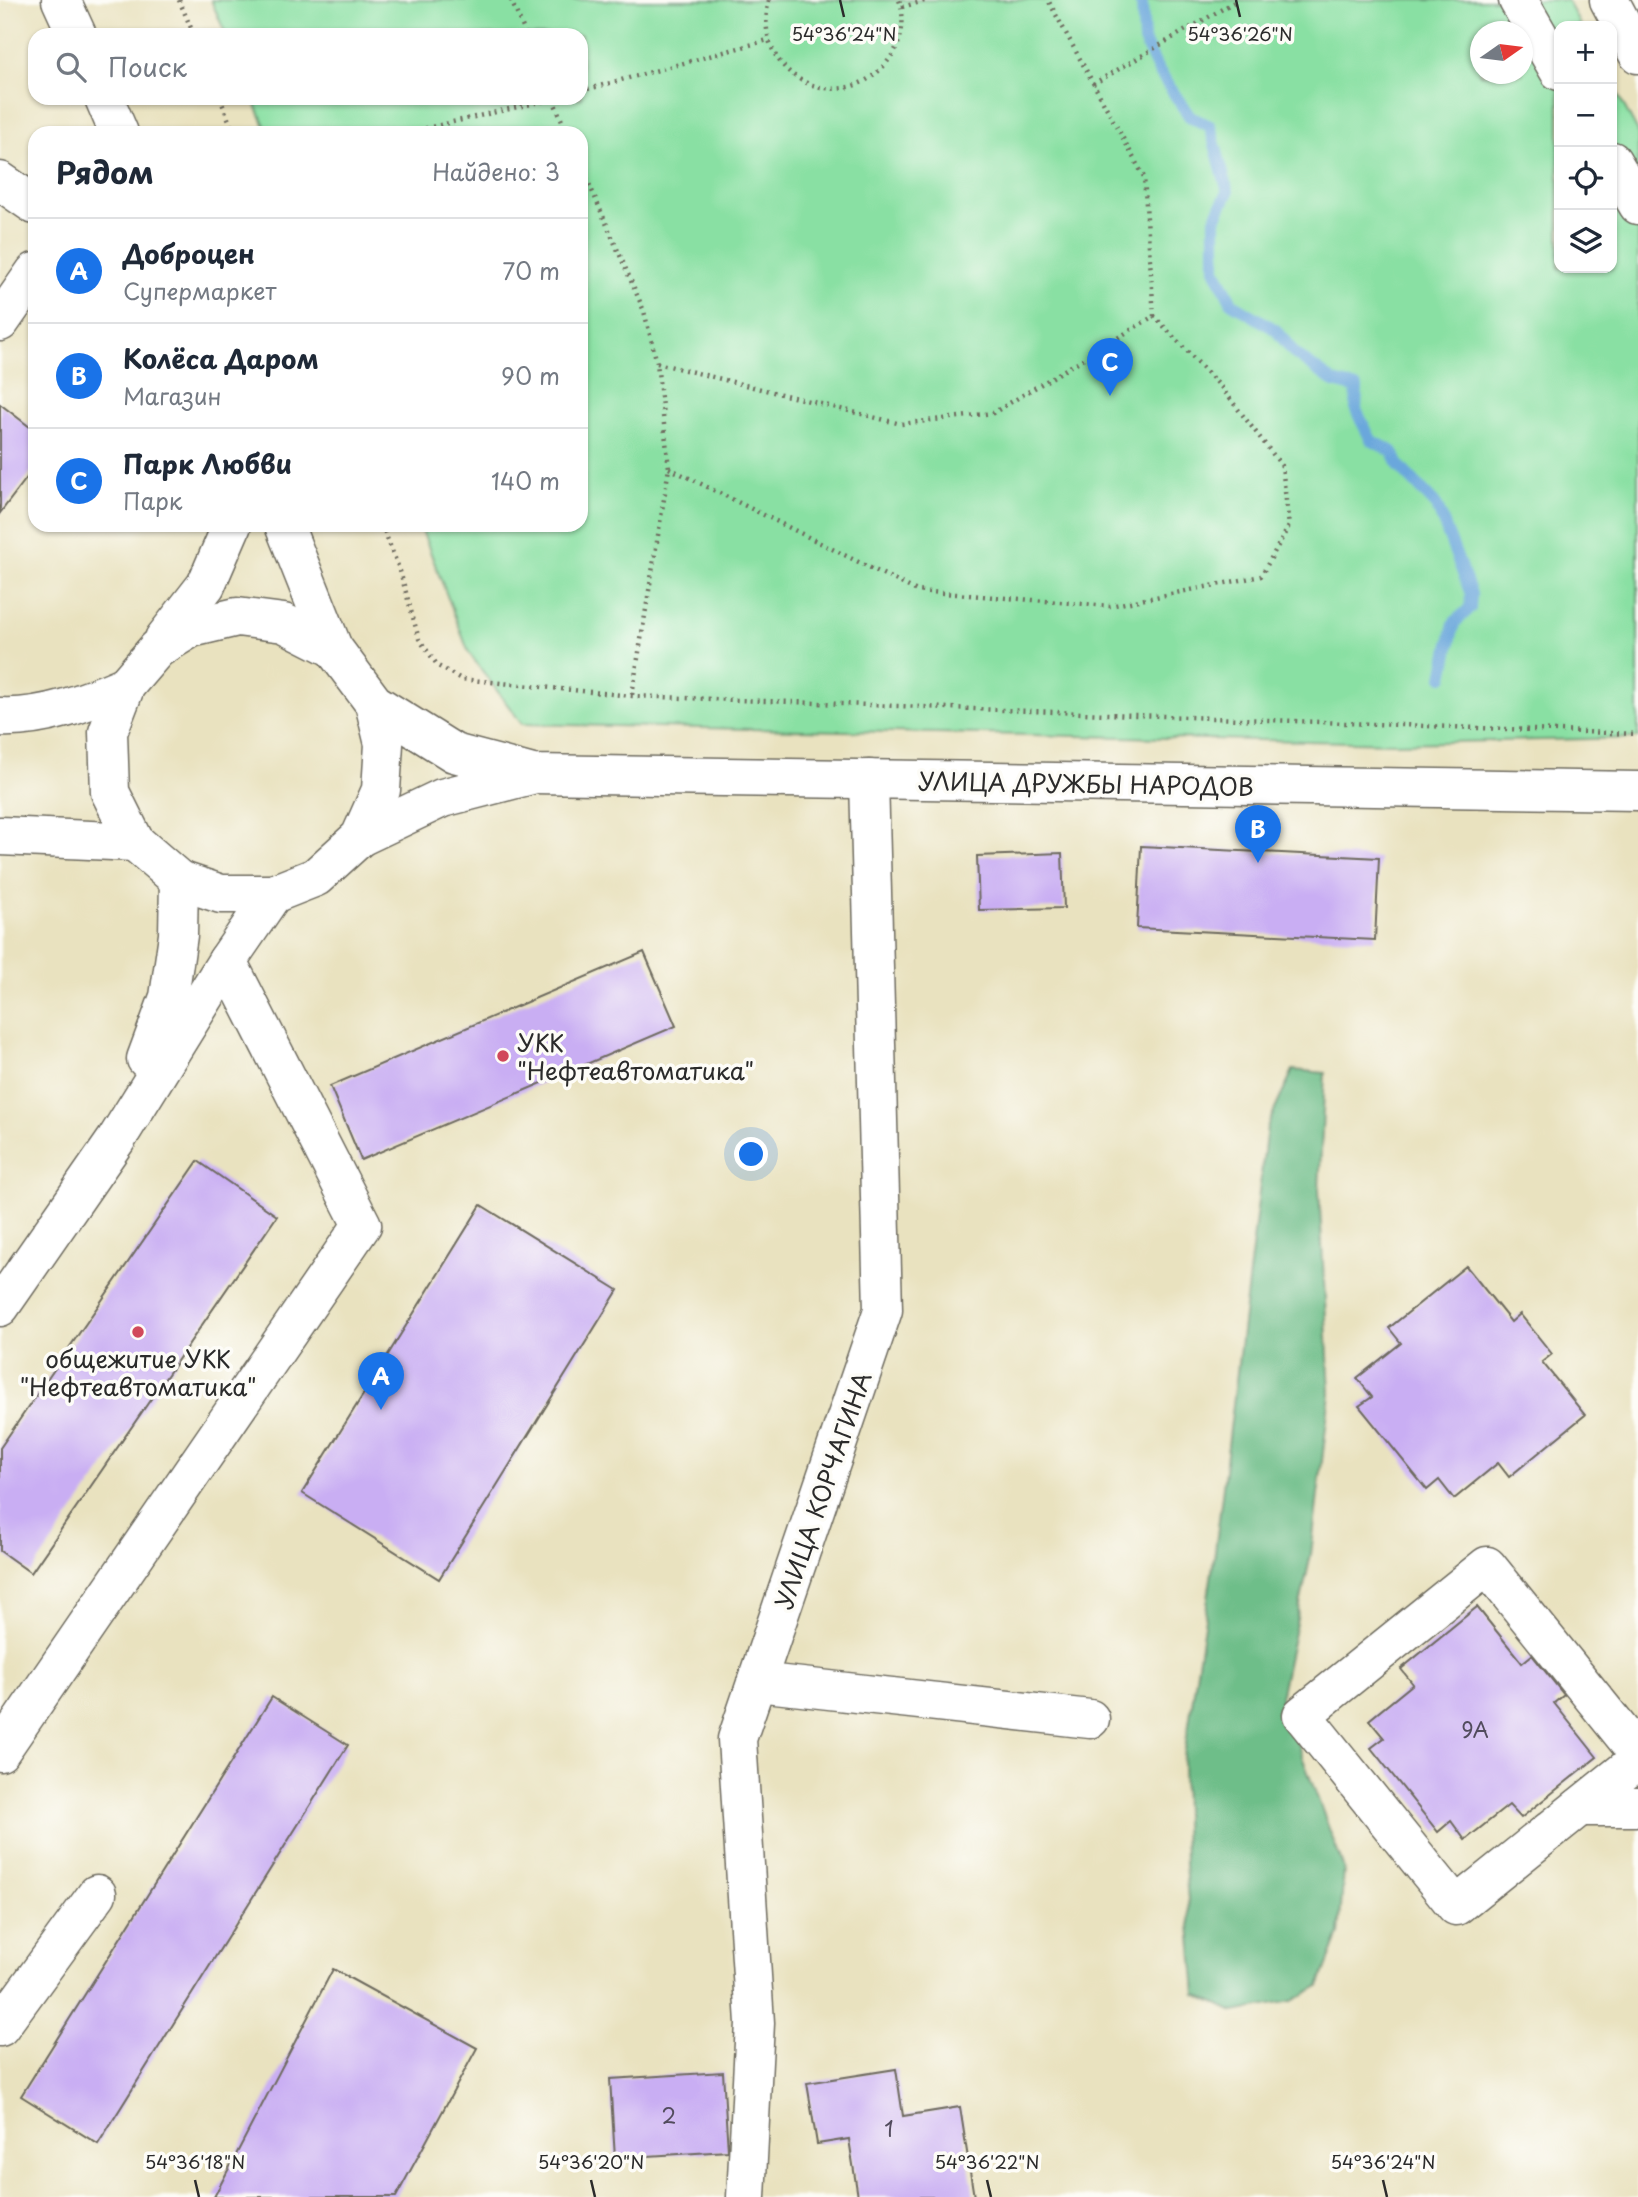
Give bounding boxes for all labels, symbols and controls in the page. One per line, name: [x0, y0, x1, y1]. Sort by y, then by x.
text: 54°36'24"N: [792, 20, 896, 47]
text: 54°36'26"N: [1187, 20, 1293, 47]
north arrow: [1470, 21, 1533, 84]
map controls: [1554, 21, 1617, 273]
button: +: [1554, 21, 1617, 84]
search box: [28, 28, 588, 105]
text: Поиск: [108, 47, 187, 86]
icon: search: [52, 48, 90, 86]
button: −: [1554, 84, 1617, 147]
button: locate: [1554, 147, 1617, 210]
text: Рядом: [56, 149, 154, 194]
text: Найдено: 3: [432, 154, 560, 189]
button: layers: [1554, 210, 1617, 273]
text: Доброцен: [123, 234, 255, 273]
text: A: [70, 253, 88, 288]
text: 70 m: [502, 253, 560, 288]
text: Супермаркет: [123, 273, 277, 308]
pin: C: [1087, 338, 1133, 396]
text: Колёса Даром: [123, 339, 319, 378]
text: B: [71, 358, 87, 393]
text: 90 m: [501, 358, 560, 393]
text: Магазин: [123, 378, 222, 413]
text: Парк Любви: [123, 444, 292, 483]
text: C: [70, 463, 88, 498]
text: 140 m: [491, 463, 560, 498]
text: Парк: [123, 483, 182, 518]
street label: УЛИЦА ДРУЖБЫ НАРОДОВ: [918, 762, 1254, 804]
pin: B: [1235, 805, 1281, 863]
place label: УКК "Нефтеавтоматика": [517, 1024, 754, 1088]
marker: УКК "Нефтеавтоматика": [495, 1048, 511, 1064]
your location: [734, 1137, 768, 1171]
marker: общежитие УКК "Нефтеавтоматика": [130, 1324, 146, 1340]
place label: общежитие УКК "Нефтеавтоматика": [19, 1340, 257, 1404]
pin: A: [358, 1352, 404, 1410]
street label: УЛИЦА КОРЧАГИНА: [764, 1366, 880, 1614]
house number: 9А: [1461, 1713, 1489, 1745]
house number: 2: [662, 2099, 676, 2131]
house number: 1: [884, 2112, 894, 2144]
text: 54°36'18"N: [145, 2148, 245, 2175]
text: 54°36'20"N: [538, 2148, 644, 2175]
text: 54°36'22"N: [934, 2148, 1040, 2175]
text: 54°36'24"N: [1331, 2148, 1435, 2175]

